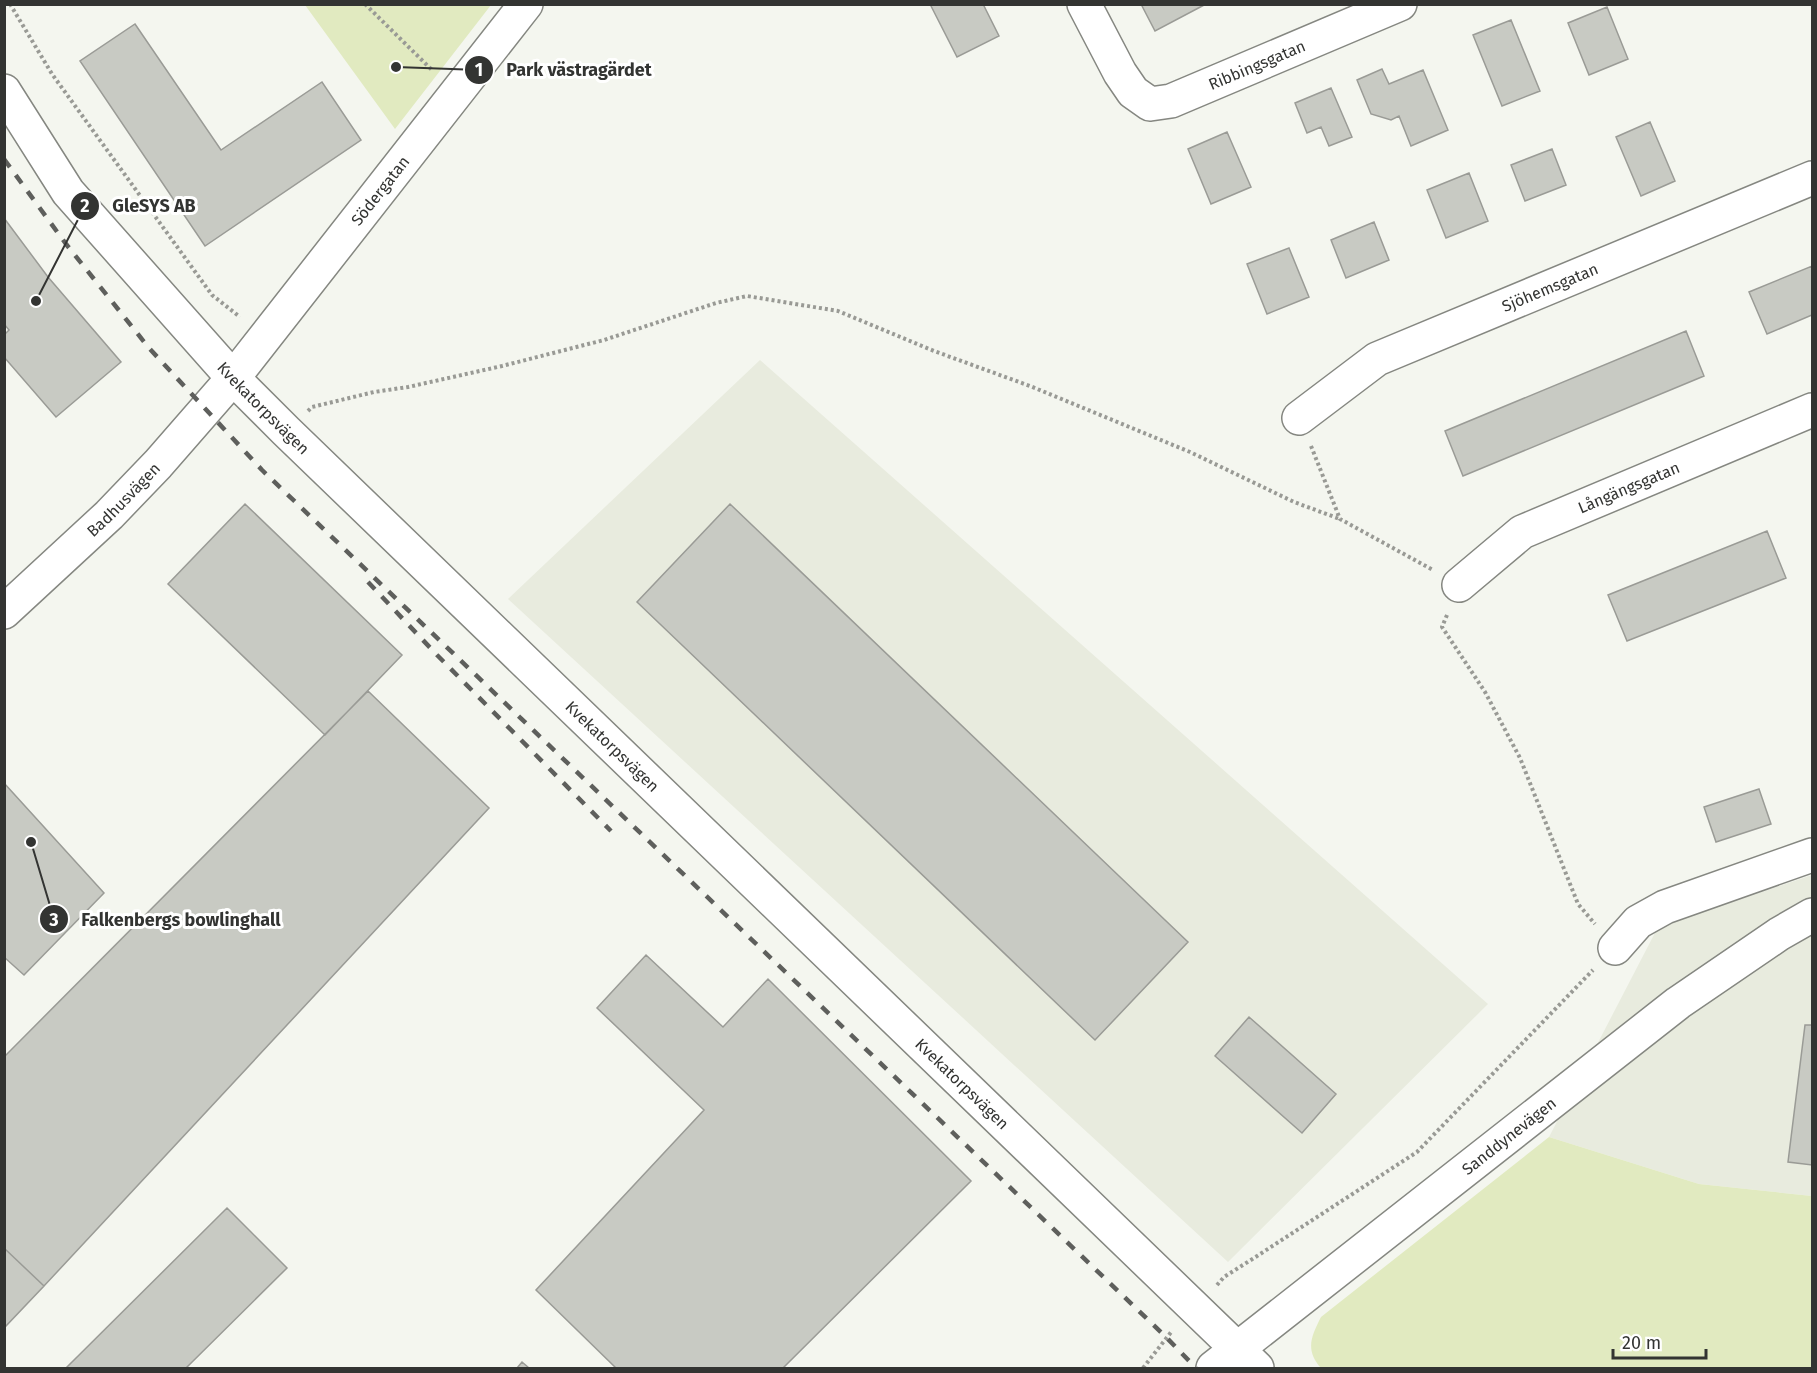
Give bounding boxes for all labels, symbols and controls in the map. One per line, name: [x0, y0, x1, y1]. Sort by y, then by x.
street label: Ribbingsgatan: [1206, 36, 1308, 94]
callout: Park västragärdet: [464, 52, 664, 88]
text: 1: [475, 59, 483, 81]
text: Park västragärdet: [506, 59, 653, 81]
street label: Södergatan: [347, 152, 413, 229]
callout: GleSYS AB: [70, 188, 208, 224]
text: 2: [80, 195, 90, 217]
text: GleSYS AB: [112, 195, 196, 217]
street label: Sjöhemsgatan: [1499, 259, 1601, 316]
street label: Kvekatorpsvägen: [213, 358, 313, 458]
street label: Långängsgatan: [1575, 458, 1682, 517]
street label: Badhusvägen: [83, 459, 164, 541]
street label: Kvekatorpsvägen: [561, 697, 663, 796]
callout: Falkenbergs bowlinghall: [39, 901, 292, 937]
text: 3: [48, 909, 59, 931]
text: Falkenbergs bowlinghall: [81, 909, 281, 931]
street label: Kvekatorpsvägen: [911, 1035, 1013, 1133]
street label: Sanddynevägen: [1458, 1093, 1560, 1179]
scale bar: [1613, 1322, 1706, 1360]
text: 20 m: [1622, 1332, 1661, 1354]

